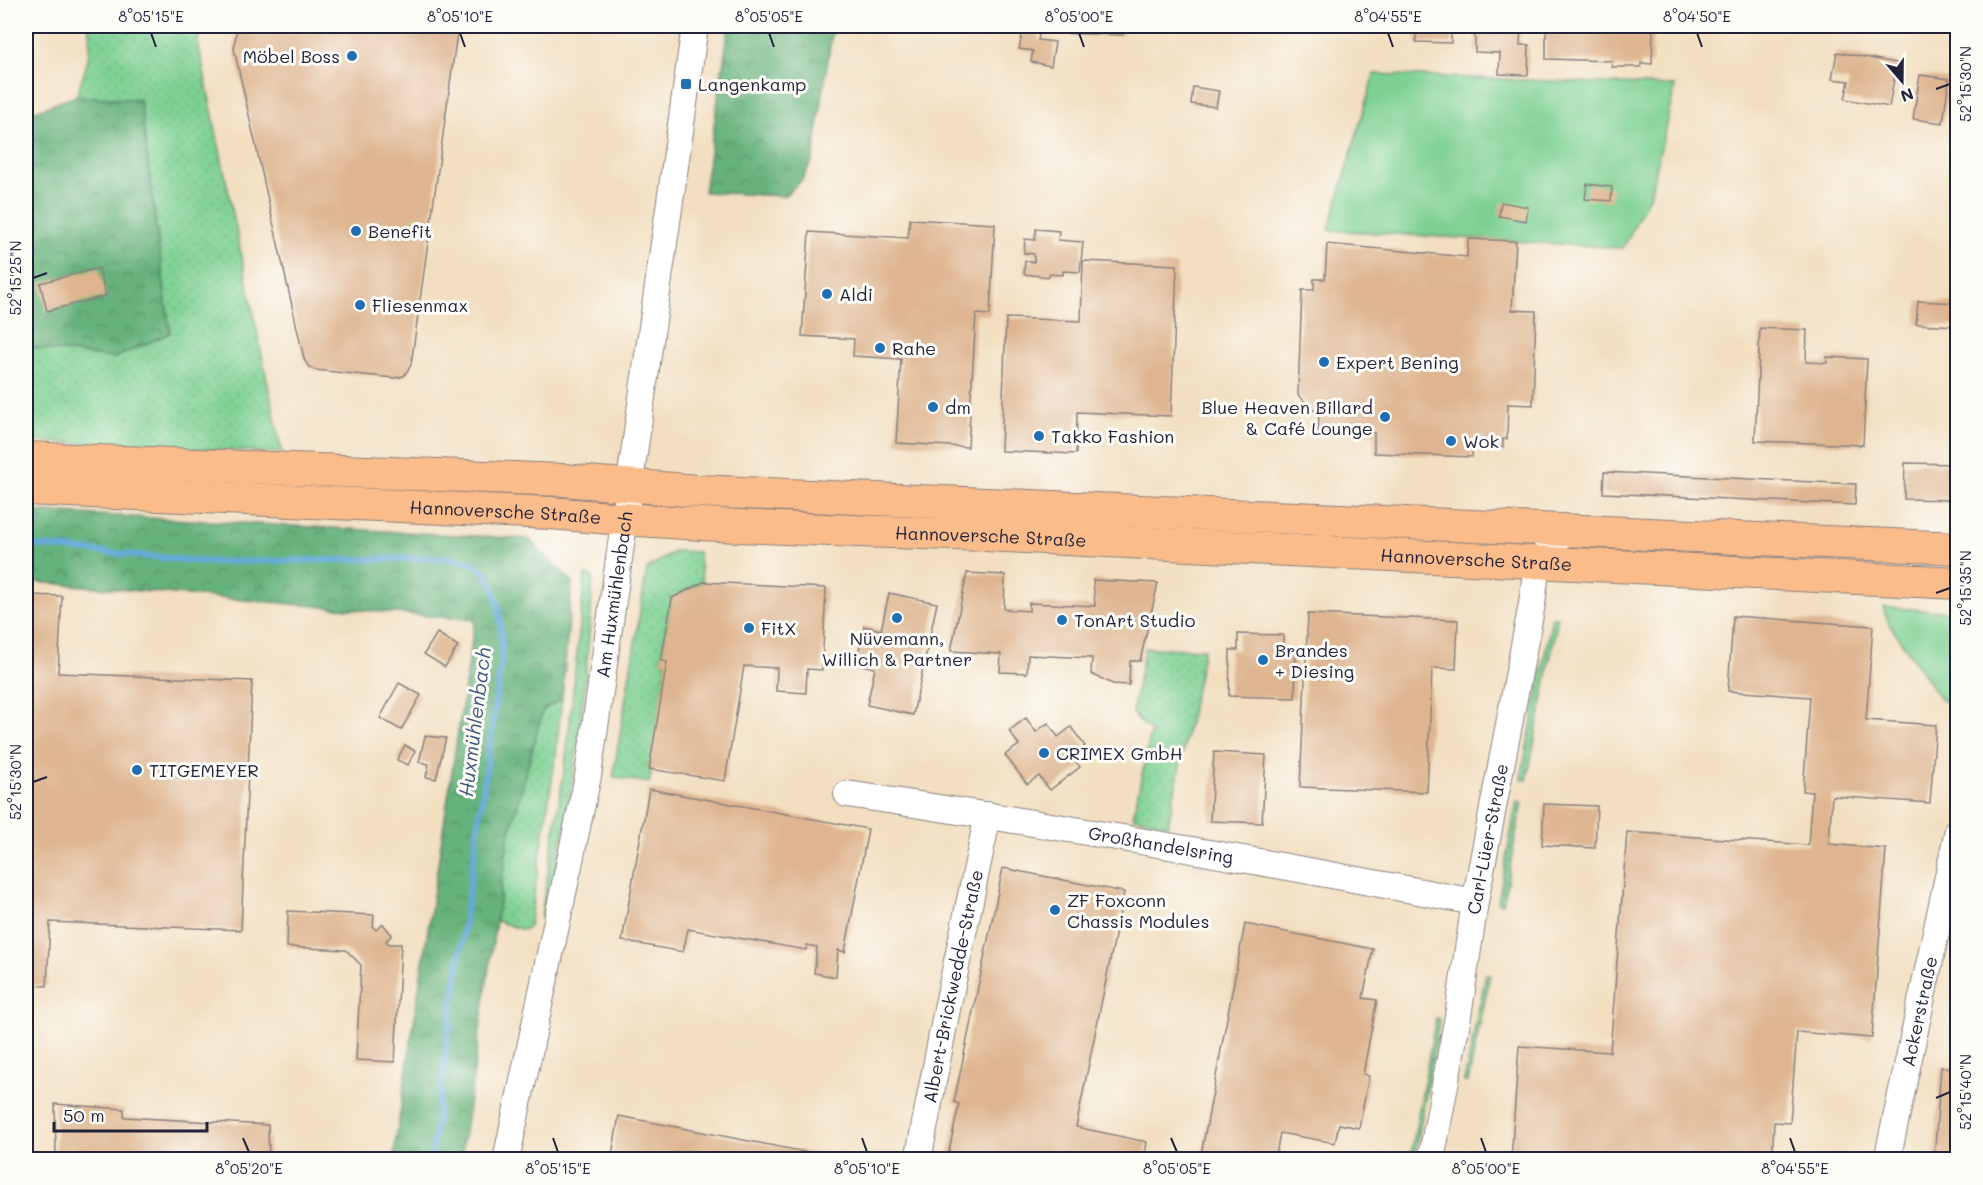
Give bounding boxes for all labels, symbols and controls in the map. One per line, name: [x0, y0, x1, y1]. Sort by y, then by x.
text: 8°05'15"E: [118, 6, 184, 26]
text: 8°05'10"E: [427, 6, 493, 26]
text: 8°05'05"E: [735, 6, 803, 26]
text: 8°05'00"E: [1045, 6, 1114, 26]
text: 8°04'55"E: [1354, 6, 1422, 26]
text: 8°04'50"E: [1663, 6, 1731, 26]
place label: Möbel Boss: [243, 44, 340, 68]
text: 52°15'30"N: [1955, 46, 1975, 122]
marker: Möbel Boss: [345, 49, 359, 63]
north arrow: [1872, 51, 1932, 111]
place label: Langenkamp: [698, 72, 806, 96]
marker: Langenkamp: [679, 77, 693, 91]
text: N: [1898, 84, 1917, 108]
place label: Benefit: [368, 219, 432, 243]
marker: Benefit: [349, 224, 363, 238]
text: 52°15'25"N: [5, 240, 25, 316]
place label: Aldi: [839, 282, 873, 306]
marker: Aldi: [820, 287, 834, 301]
place label: Fliesenmax: [372, 293, 468, 317]
marker: Fliesenmax: [353, 298, 367, 312]
place label: Rahe: [892, 336, 936, 360]
marker: Rahe: [873, 341, 887, 355]
place label: Expert Bening: [1336, 350, 1459, 374]
marker: Expert Bening: [1317, 355, 1331, 369]
place label: dm: [945, 395, 971, 419]
place label: Blue Heaven Billard & Café Lounge: [1202, 395, 1373, 440]
marker: dm: [926, 400, 940, 414]
marker: Blue Heaven Billard & Café Lounge: [1378, 410, 1392, 424]
place label: Takko Fashion: [1051, 424, 1174, 448]
marker: Takko Fashion: [1032, 429, 1046, 443]
place label: Wok: [1463, 429, 1499, 453]
marker: Wok: [1444, 434, 1458, 448]
street label: Hannoversche Straße: [409, 495, 602, 529]
street label: Am Huxmühlenbach: [590, 510, 638, 679]
street label: Hannoversche Straße: [895, 520, 1087, 552]
street label: Hannoversche Straße: [1380, 543, 1573, 576]
text: 52°15'35"N: [1955, 550, 1975, 626]
place label: TonArt Studio: [1074, 608, 1196, 632]
marker: Nüvemann, Willich & Partner: [890, 611, 904, 625]
marker: TonArt Studio: [1055, 613, 1069, 627]
place label: FitX: [761, 616, 796, 640]
marker: FitX: [742, 621, 756, 635]
place label: Nüvemann, Willich & Partner: [822, 626, 972, 671]
place label: Brandes + Diesing: [1275, 638, 1354, 683]
water label: Huxmühlenbach: [452, 646, 496, 798]
marker: Brandes + Diesing: [1256, 653, 1270, 667]
place label: CRIMEX GmbH: [1056, 741, 1183, 765]
text: 52°15'30"N: [5, 744, 25, 820]
marker: CRIMEX GmbH: [1037, 746, 1051, 760]
place label: TITGEMEYER: [149, 758, 259, 782]
street label: Carl-Lüer-Straße: [1461, 761, 1513, 916]
marker: TITGEMEYER: [130, 763, 144, 777]
street label: Großhandelsring: [1087, 820, 1235, 869]
street label: Albert-Brickwedde-Straße: [917, 867, 988, 1105]
place label: ZF Foxconn Chassis Modules: [1067, 888, 1209, 933]
marker: ZF Foxconn Chassis Modules: [1048, 903, 1062, 917]
street label: Ackerstraße: [1895, 954, 1943, 1069]
text: 52°15'40"N: [1955, 1054, 1975, 1130]
scale bar: [54, 1095, 207, 1133]
text: 50 m: [63, 1103, 105, 1127]
text: 8°05'20"E: [215, 1158, 283, 1178]
text: 8°05'15"E: [525, 1158, 591, 1178]
text: 8°05'10"E: [834, 1158, 900, 1178]
text: 8°05'05"E: [1143, 1158, 1211, 1178]
text: 8°05'00"E: [1452, 1158, 1521, 1178]
text: 8°04'55"E: [1761, 1158, 1829, 1178]

